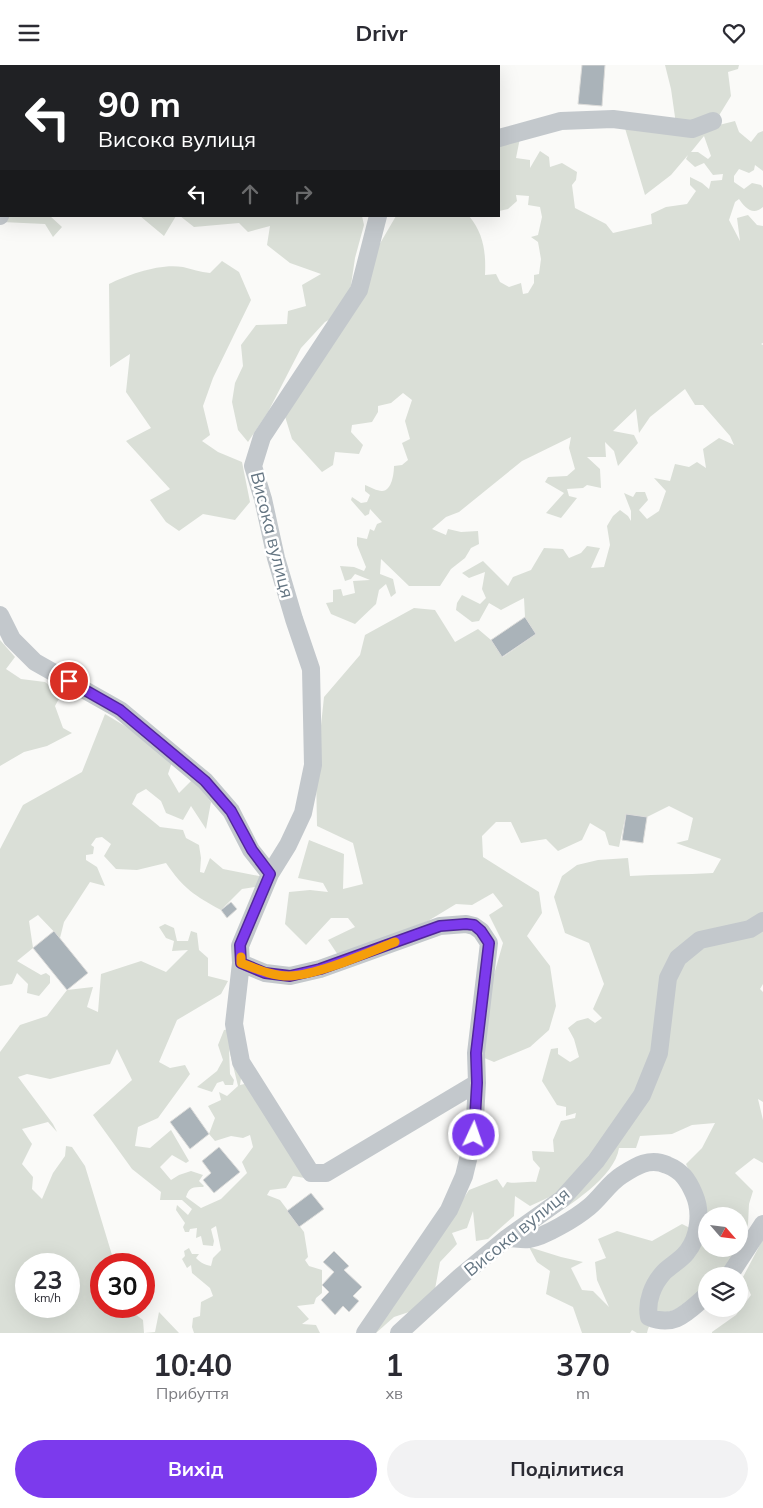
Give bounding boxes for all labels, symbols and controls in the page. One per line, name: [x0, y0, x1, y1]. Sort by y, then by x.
icon: menu: [15, 19, 43, 47]
text: Drivr: [356, 19, 407, 47]
icon: heart: [720, 19, 748, 47]
text: 90 m: [98, 82, 181, 126]
icon: left: [15, 85, 80, 150]
text: Висока вулиця: [98, 125, 256, 153]
icon: left: [183, 180, 211, 208]
icon: ahead: [236, 180, 264, 208]
icon: right: [289, 180, 317, 208]
street label: Висока вулиця: [246, 469, 299, 600]
pin: [48, 660, 90, 702]
icon: arrive: [55, 667, 83, 695]
position arrow: [447, 1108, 499, 1160]
street label: Висока вулиця: [459, 1182, 574, 1281]
north arrow: [698, 1207, 748, 1257]
map controls: [698, 1207, 748, 1317]
speed limit sign: 30: [90, 1253, 155, 1318]
text: 23: [32, 1264, 63, 1295]
button: layers: [698, 1267, 748, 1317]
text: km/h: [34, 1290, 61, 1305]
text: 10:40: [153, 1346, 232, 1384]
text: 1: [385, 1346, 403, 1384]
text: 370: [556, 1346, 610, 1384]
text: Прибуття: [156, 1383, 229, 1403]
text: хв: [385, 1383, 403, 1403]
text: m: [576, 1383, 590, 1403]
button: Вихід: [15, 1440, 377, 1498]
button: Поділитися: [387, 1440, 748, 1498]

